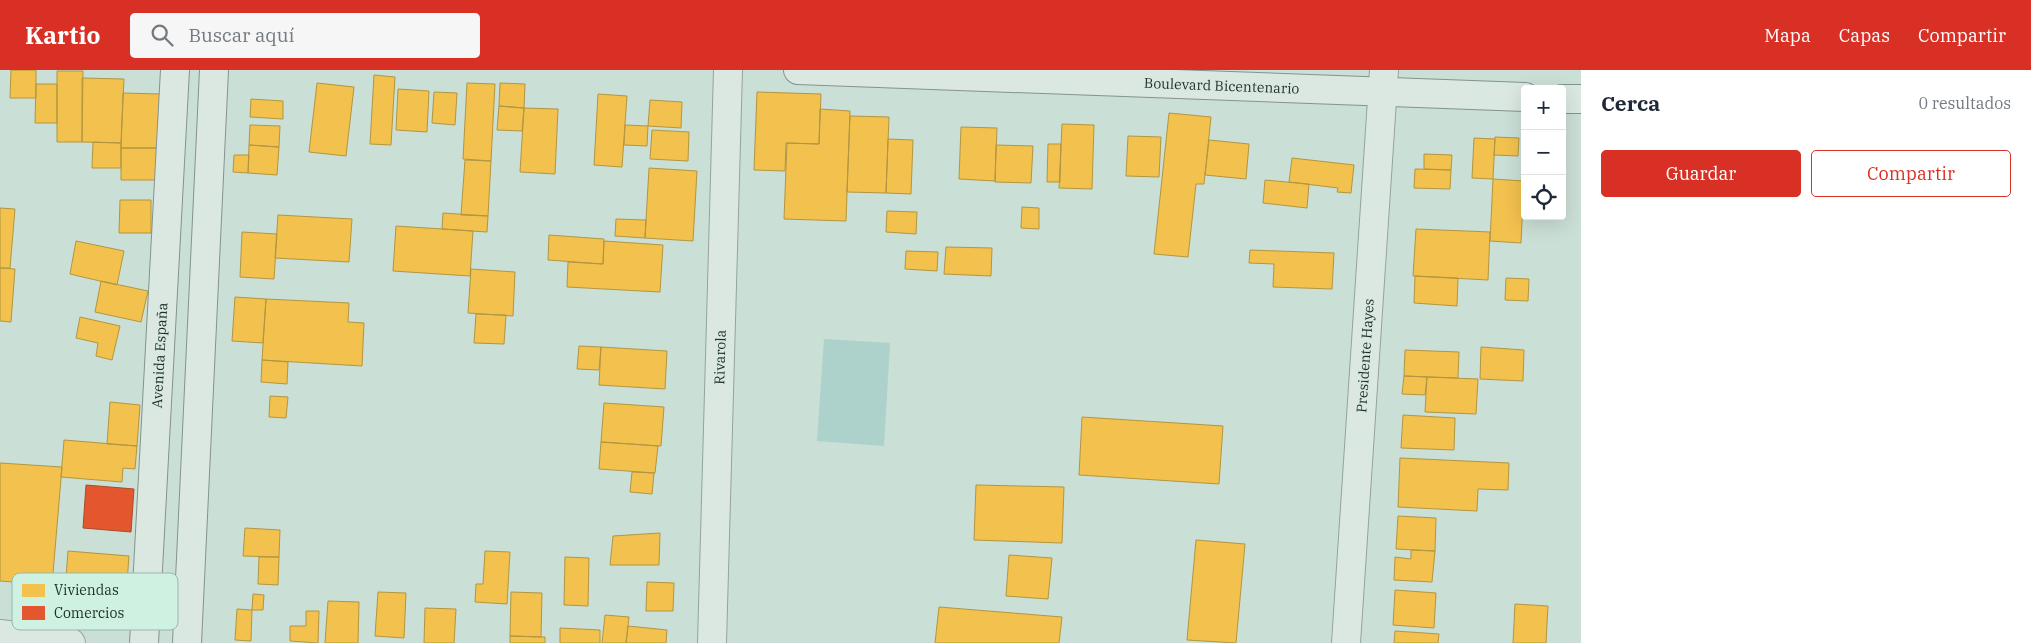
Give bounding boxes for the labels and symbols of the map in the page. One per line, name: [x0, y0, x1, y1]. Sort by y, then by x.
street label: Boulevard Bicentenario: [1144, 74, 1300, 98]
street label: Presidente Hayes: [1352, 298, 1378, 413]
street label: Avenida España: [148, 302, 171, 409]
street label: Rivarola: [710, 329, 730, 385]
legend: [12, 573, 178, 630]
text: Viviendas: [54, 581, 119, 599]
text: Comercios: [54, 604, 124, 622]

